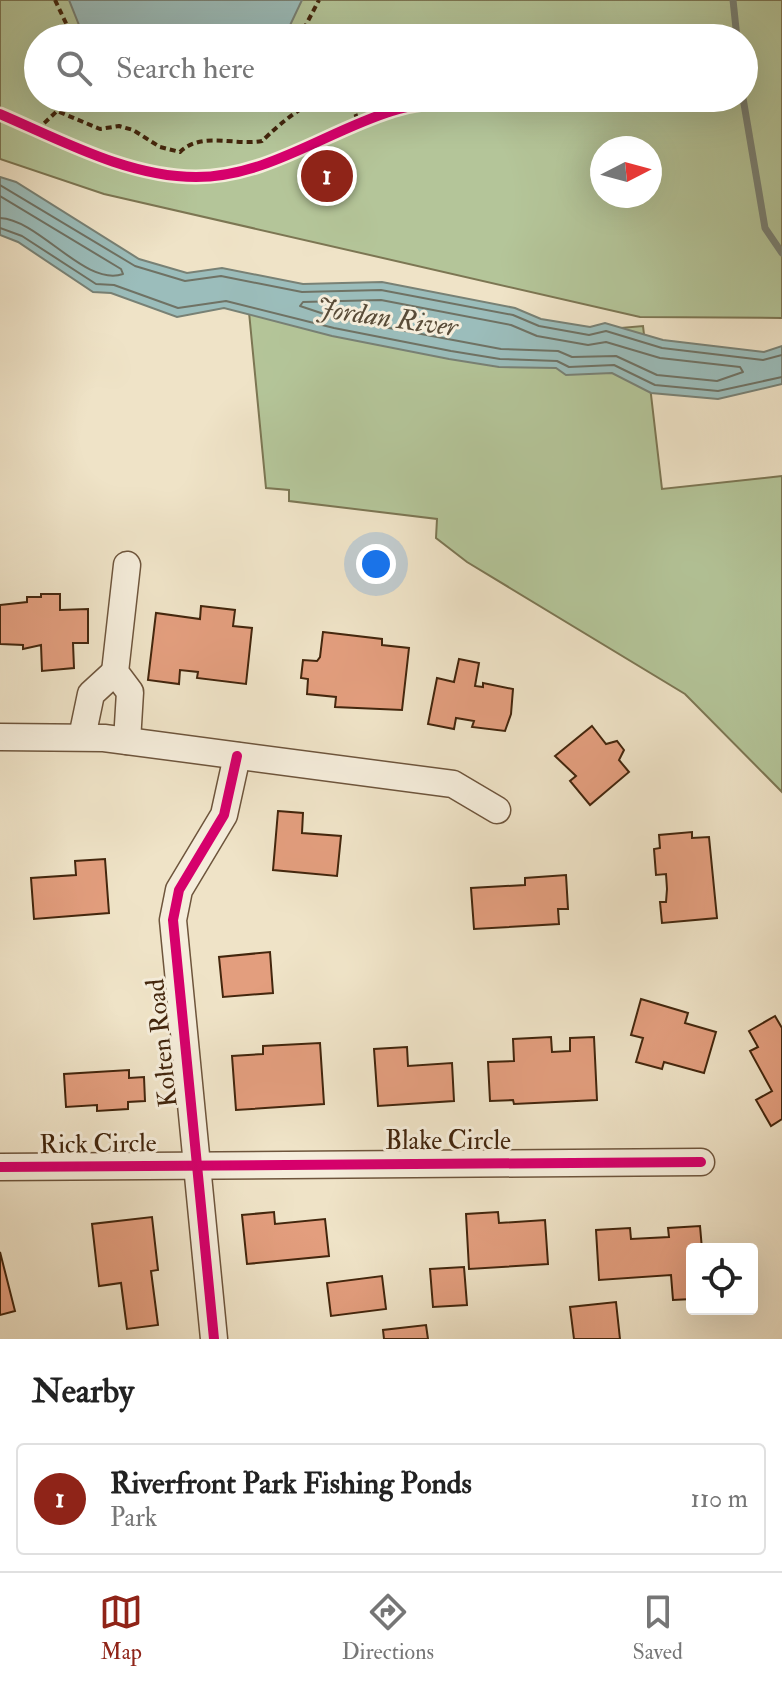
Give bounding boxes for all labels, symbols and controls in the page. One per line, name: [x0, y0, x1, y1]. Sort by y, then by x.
search box: [24, 24, 758, 112]
icon: search: [52, 46, 96, 90]
text: Search here: [116, 50, 255, 87]
north arrow: [590, 136, 662, 208]
pin: 1: [301, 146, 353, 206]
water label: Jordan River: [314, 291, 461, 345]
your location: [356, 544, 396, 584]
street label: Kolten Road: [139, 977, 185, 1109]
street label: Blake Circle: [385, 1125, 511, 1157]
street label: Rick Circle: [39, 1127, 157, 1161]
map controls: [686, 1243, 758, 1315]
button: locate: [686, 1243, 758, 1315]
text: Nearby: [32, 1370, 134, 1413]
text: Riverfront Park Fishing Ponds: [110, 1465, 472, 1502]
text: 1: [55, 1483, 65, 1515]
text: 110 m: [691, 1483, 748, 1515]
text: Park: [110, 1502, 157, 1534]
tab: Map: [99, 1590, 143, 1666]
tab: Directions: [342, 1590, 434, 1666]
tab: Saved: [633, 1590, 683, 1666]

